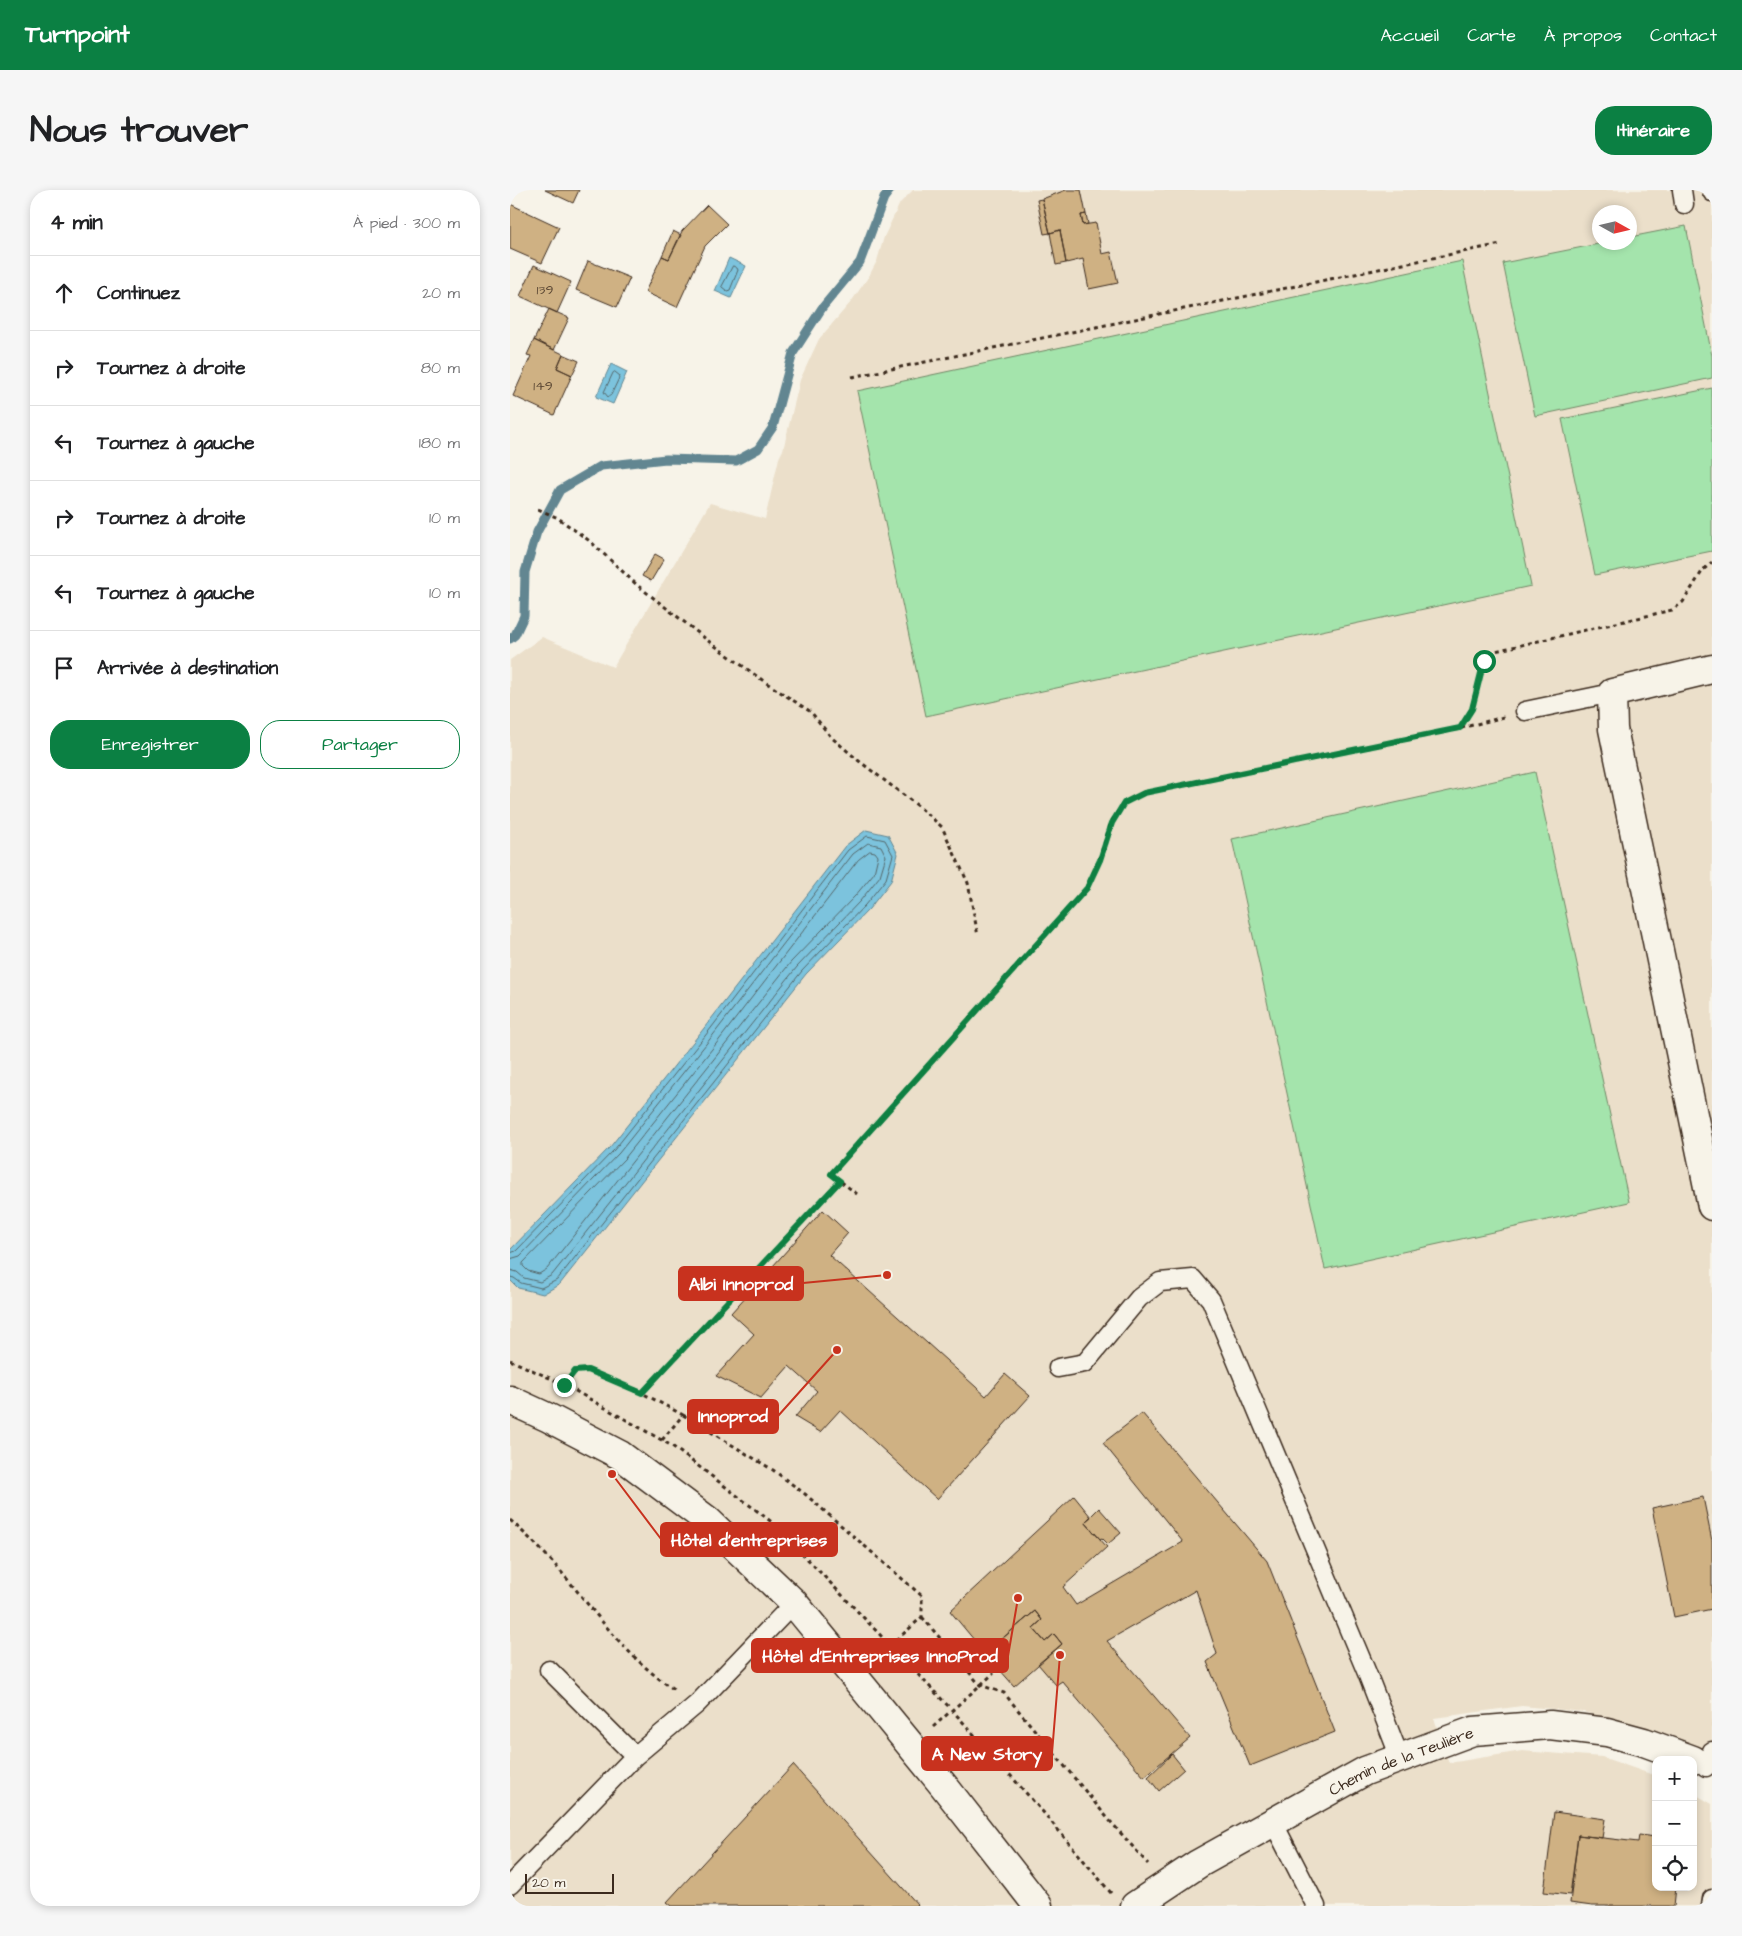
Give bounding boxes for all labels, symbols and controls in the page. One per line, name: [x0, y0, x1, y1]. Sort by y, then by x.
text: Turnpoint: [25, 18, 130, 52]
text: Accueil: [1380, 23, 1439, 48]
text: Carte: [1467, 23, 1516, 48]
text: À propos: [1544, 23, 1622, 48]
text: Contact: [1650, 23, 1717, 48]
text: Nous trouver: [30, 106, 248, 155]
button: Itinéraire: [1595, 106, 1712, 155]
north arrow: [1592, 205, 1637, 250]
text: 4 min: [50, 208, 103, 237]
text: À pied · 300 m: [353, 212, 460, 234]
icon: ahead: [50, 279, 78, 307]
text: Continuez: [97, 280, 180, 307]
house number: 139: [537, 280, 553, 300]
text: 20 m: [422, 282, 460, 304]
icon: right: [50, 354, 78, 382]
text: Tournez à droite: [97, 355, 245, 382]
text: 80 m: [421, 357, 460, 379]
house number: 149: [533, 376, 553, 396]
icon: left: [50, 429, 78, 457]
text: Tournez à gauche: [97, 430, 255, 457]
text: 180 m: [419, 432, 460, 454]
icon: right: [50, 504, 78, 532]
text: Tournez à droite: [97, 505, 245, 532]
text: 10 m: [429, 507, 460, 529]
icon: left: [50, 579, 78, 607]
text: Tournez à gauche: [97, 580, 255, 607]
text: 10 m: [429, 582, 460, 604]
route start: [1473, 650, 1496, 673]
icon: arrive: [50, 654, 78, 682]
text: Arrivée à destination: [97, 655, 278, 682]
button: Enregistrer: [50, 720, 250, 769]
button: Partager: [260, 720, 460, 769]
callout: Albi Innoprod: [679, 1267, 803, 1300]
text: Albi Innoprod: [689, 1272, 794, 1297]
route end: [553, 1374, 576, 1397]
callout: Innoprod: [688, 1400, 778, 1433]
text: Innoprod: [698, 1404, 769, 1429]
callout: Hôtel d'entreprises: [661, 1523, 837, 1556]
text: Hôtel d'entreprises: [671, 1528, 827, 1553]
callout: Hôtel d'Entreprises InnoProd: [752, 1639, 1008, 1672]
text: Hôtel d'Entreprises InnoProd: [762, 1644, 999, 1669]
street label: Chemin de la Teulière: [1325, 1722, 1477, 1801]
callout: A New Story: [922, 1737, 1052, 1770]
text: A New Story: [932, 1742, 1042, 1768]
map controls: [1652, 1756, 1697, 1891]
button: +: [1652, 1756, 1697, 1801]
button: −: [1652, 1801, 1697, 1846]
button: locate: [1652, 1846, 1697, 1891]
scale bar: [525, 1871, 614, 1894]
text: 20 m: [532, 1873, 565, 1893]

